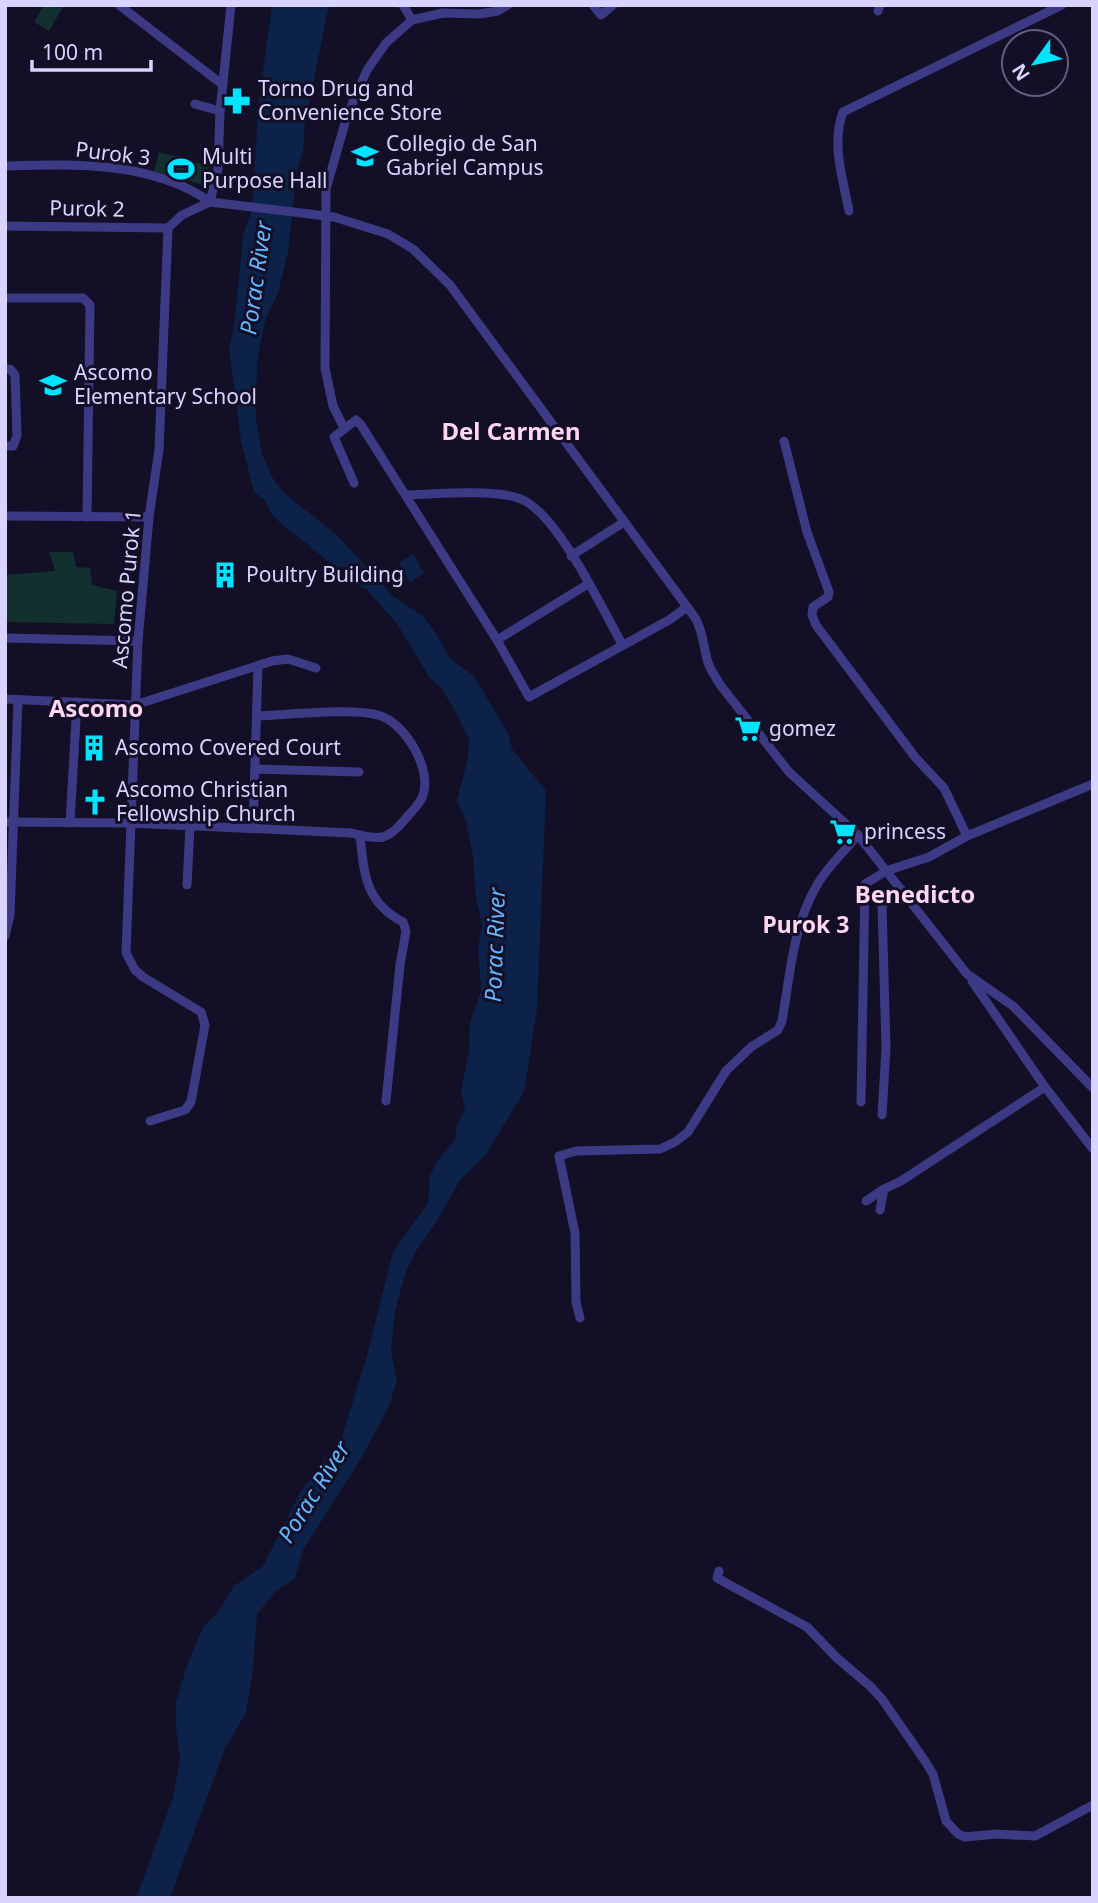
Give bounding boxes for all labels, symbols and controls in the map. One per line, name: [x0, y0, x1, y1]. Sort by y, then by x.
scale bar: [32, 28, 150, 72]
north arrow: [1000, 28, 1070, 98]
text: 100 m: [42, 38, 103, 66]
text: N: [1006, 59, 1036, 86]
place label: Torno Drug and Convenience Store: [258, 74, 442, 126]
pharmacy icon: Torno Drug and Convenience Store: [222, 86, 252, 116]
place label: Collegio de San Gabriel Campus: [386, 129, 543, 181]
street label: Purok 3: [74, 135, 152, 171]
school or university icon: Collegio de San Gabriel Campus: [350, 141, 380, 171]
place label: Multi Purpose Hall: [202, 142, 328, 194]
sports icon: Multi Purpose Hall: [166, 154, 196, 184]
street label: Purok 2: [49, 193, 125, 223]
water label: Porac River: [231, 218, 279, 337]
place label: Ascomo Elementary School: [74, 358, 257, 410]
school or university icon: Ascomo Elementary School: [38, 370, 68, 400]
district label: Del Carmen: [441, 414, 581, 447]
street label: Ascomo Purok 1: [105, 508, 147, 670]
building icon: Poultry Building: [210, 560, 240, 590]
place label: Poultry Building: [246, 560, 404, 588]
district label: Ascomo: [49, 691, 143, 724]
supermarket icon: gomez: [733, 714, 763, 744]
place label: gomez: [769, 714, 836, 742]
building icon: Ascomo Covered Court: [79, 733, 109, 763]
place label: Ascomo Covered Court: [115, 733, 341, 761]
place label: Ascomo Christian Fellowship Church: [116, 775, 296, 827]
church icon: Ascomo Christian Fellowship Church: [80, 787, 110, 817]
supermarket icon: princess: [828, 817, 858, 847]
place label: princess: [864, 817, 946, 845]
district label: Benedicto: [855, 877, 975, 910]
water label: Porac River: [476, 886, 512, 1003]
district label: Purok 3: [763, 908, 849, 940]
water label: Porac River: [269, 1434, 358, 1549]

